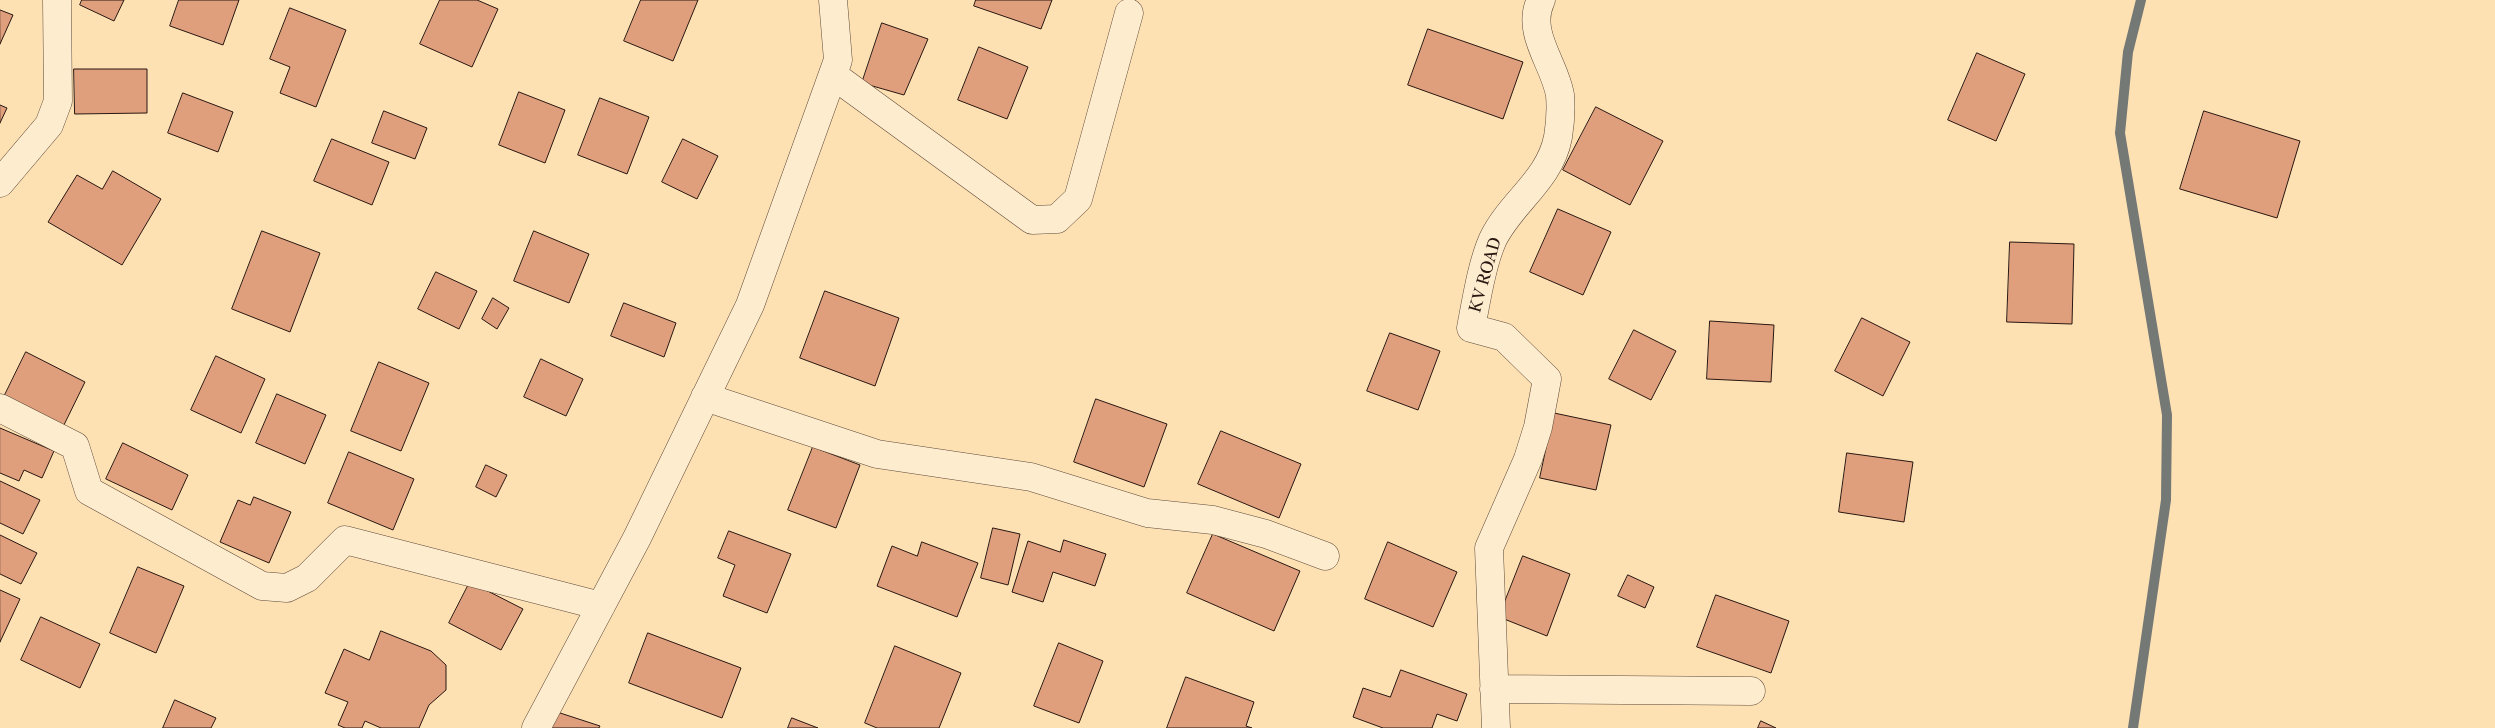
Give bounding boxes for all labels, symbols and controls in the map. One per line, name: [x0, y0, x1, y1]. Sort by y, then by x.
street label: KV ROAD: [1466, 235, 1506, 315]

